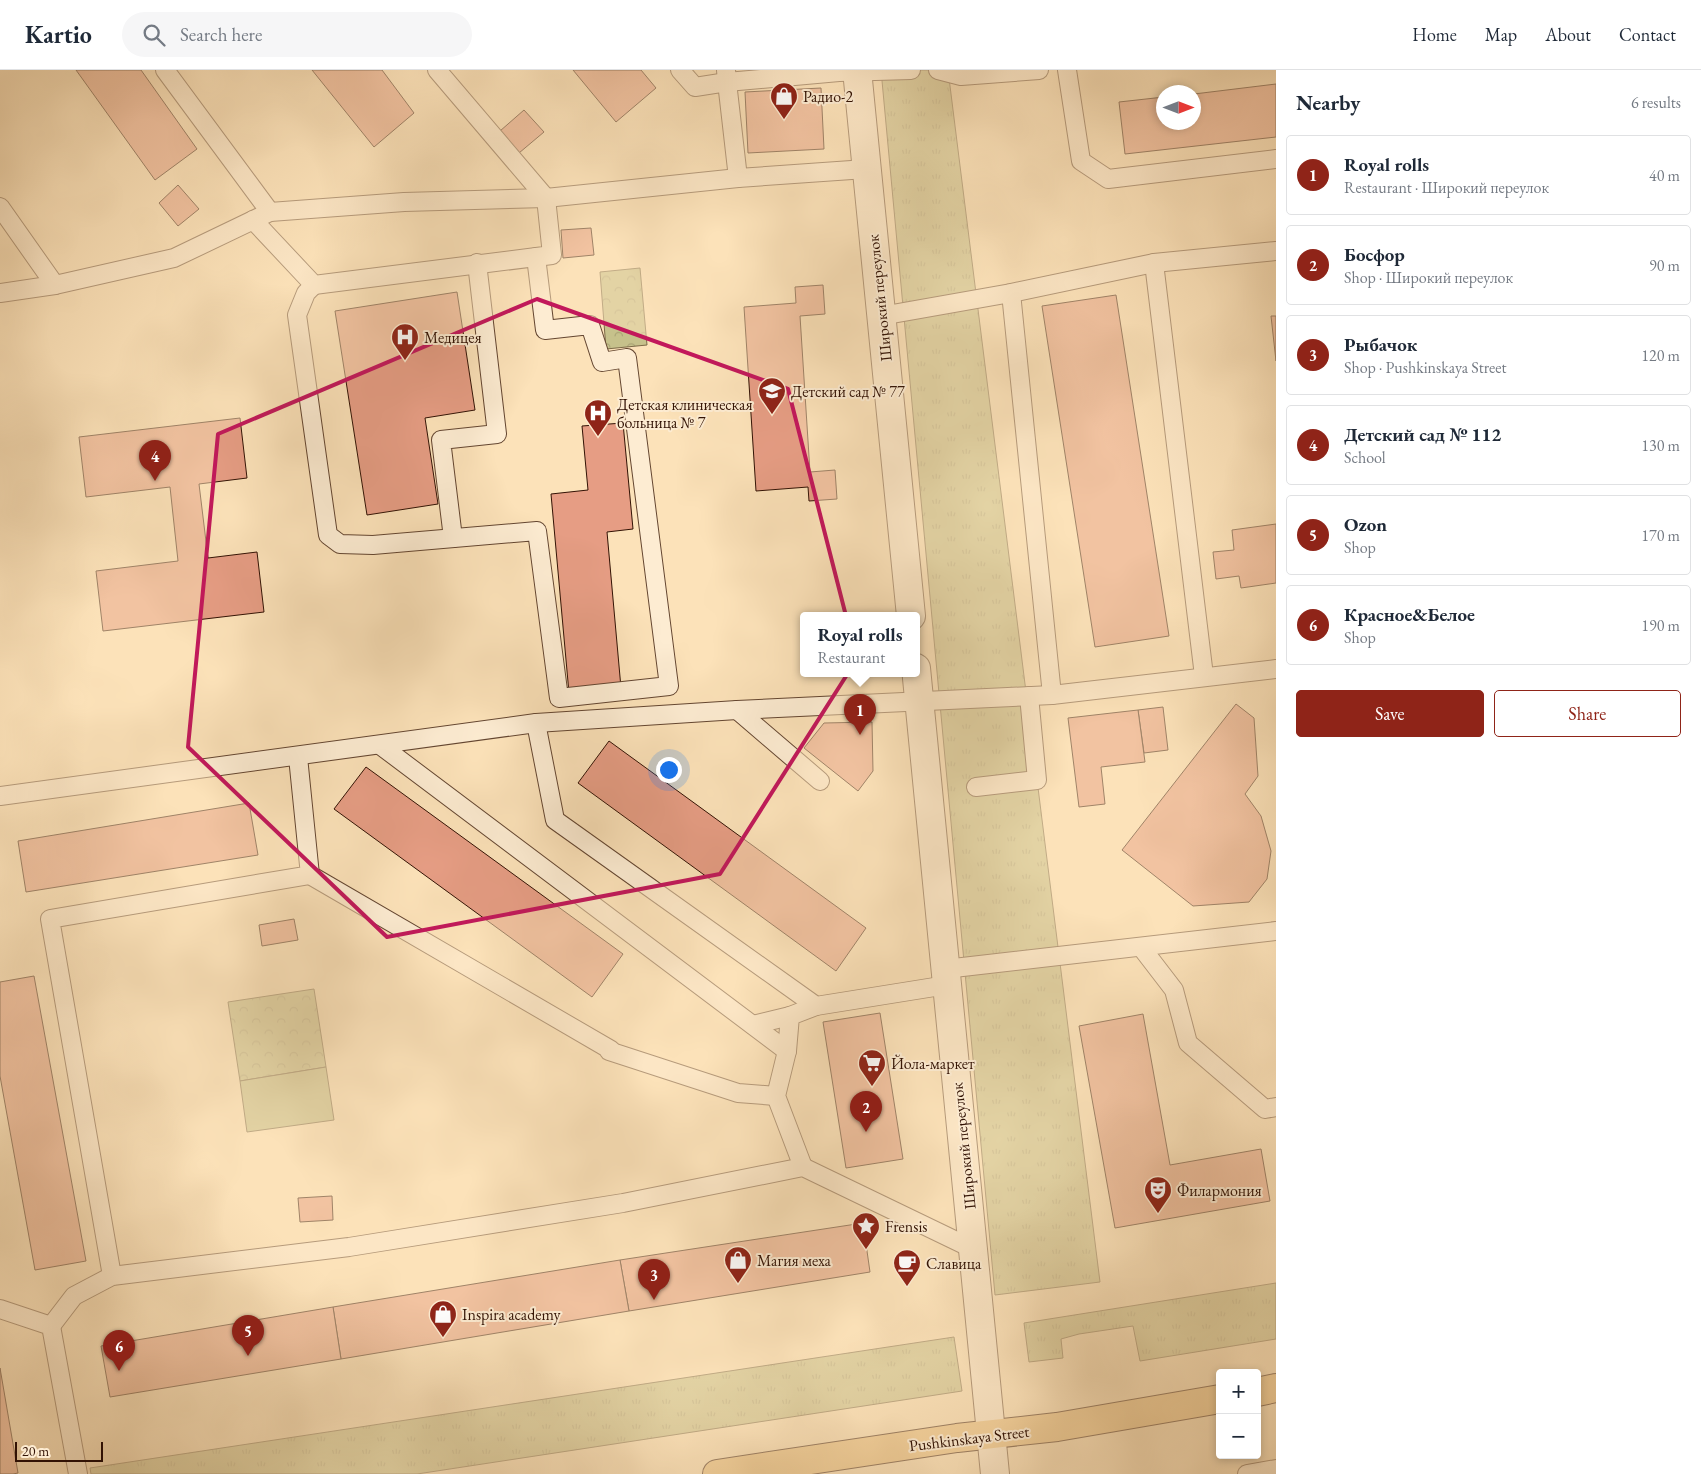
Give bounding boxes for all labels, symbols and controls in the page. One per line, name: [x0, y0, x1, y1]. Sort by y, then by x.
search box: [122, 12, 472, 57]
text: Kartio: [25, 19, 92, 50]
icon: search: [140, 21, 168, 49]
text: Search here: [180, 22, 262, 47]
text: Home: [1412, 23, 1457, 46]
text: Map: [1485, 23, 1517, 46]
text: About: [1545, 23, 1591, 46]
text: Contact: [1619, 23, 1676, 46]
shop icon: Радио-2: [769, 81, 799, 120]
north arrow: [1156, 85, 1201, 130]
place label: Радио-2: [803, 86, 853, 107]
text: Nearby: [1296, 89, 1360, 116]
text: 6 results: [1631, 92, 1681, 113]
text: Royal rolls: [1344, 152, 1429, 177]
text: 1: [1309, 165, 1317, 186]
text: 40 m: [1649, 165, 1680, 186]
text: Restaurant · Широкий переулок: [1344, 177, 1549, 198]
street label: Широкий переулок: [862, 233, 897, 363]
text: Босфор: [1344, 242, 1405, 267]
text: 2: [1309, 255, 1317, 276]
text: 90 m: [1649, 255, 1680, 276]
text: Shop · Широкий переулок: [1344, 267, 1513, 288]
hospital icon: Медицея: [390, 322, 420, 361]
place label: Медицея: [424, 327, 482, 348]
text: Рыбачок: [1344, 332, 1417, 357]
text: 3: [1309, 345, 1317, 366]
text: 120 m: [1641, 345, 1680, 366]
text: Shop · Pushkinskaya Street: [1344, 357, 1506, 378]
school or university icon: Детский сад № 77: [757, 376, 787, 415]
place label: Детский сад № 77: [791, 381, 905, 402]
place label: Детская клиническая больница № 7: [617, 394, 753, 433]
hospital icon: Детская клиническая больница № 7: [583, 398, 613, 437]
text: Детский сад № 112: [1344, 422, 1501, 447]
text: 4: [1309, 435, 1317, 456]
text: 130 m: [1641, 435, 1680, 456]
pin: 4: [139, 440, 171, 481]
text: School: [1344, 447, 1386, 468]
text: Ozon: [1344, 512, 1387, 537]
text: 5: [1309, 525, 1317, 546]
text: 170 m: [1641, 525, 1680, 546]
text: Shop: [1344, 537, 1376, 558]
text: Красное&Белое: [1344, 602, 1475, 627]
popup: [800, 612, 920, 677]
text: 6: [1309, 615, 1317, 636]
text: 190 m: [1641, 615, 1680, 636]
text: Royal rolls: [817, 622, 903, 647]
text: Shop: [1344, 627, 1376, 648]
text: Restaurant: [817, 647, 885, 668]
button: Save: [1296, 690, 1484, 737]
button: Share: [1494, 690, 1681, 737]
pin: 1: [844, 694, 876, 735]
your location: [656, 757, 682, 783]
supermarket icon: Йола-маркет: [857, 1048, 887, 1087]
place label: Йола-маркет: [891, 1053, 975, 1074]
street label: Широкий переулок: [946, 1081, 981, 1211]
pin: 2: [850, 1091, 882, 1132]
theatre icon: Филармония: [1143, 1175, 1173, 1214]
place label: Филармония: [1177, 1180, 1262, 1201]
place icon: Frensis: [851, 1211, 881, 1250]
place label: Frensis: [885, 1216, 927, 1237]
shop icon: Магия меха: [723, 1245, 753, 1284]
cafe icon: Славица: [892, 1248, 922, 1287]
place label: Магия меха: [757, 1250, 832, 1271]
place label: Славица: [926, 1253, 982, 1274]
pin: 3: [638, 1259, 670, 1300]
shop icon: Inspira academy: [428, 1299, 458, 1338]
place label: Inspira academy: [462, 1304, 561, 1325]
pin: 5: [232, 1315, 264, 1356]
pin: 6: [103, 1330, 135, 1371]
map controls: [1216, 1369, 1261, 1459]
button: +: [1216, 1369, 1261, 1414]
button: −: [1216, 1414, 1261, 1459]
street label: Pushkinskaya Street: [908, 1421, 1030, 1456]
scale bar: [15, 1439, 102, 1462]
text: 20 m: [22, 1442, 49, 1460]

